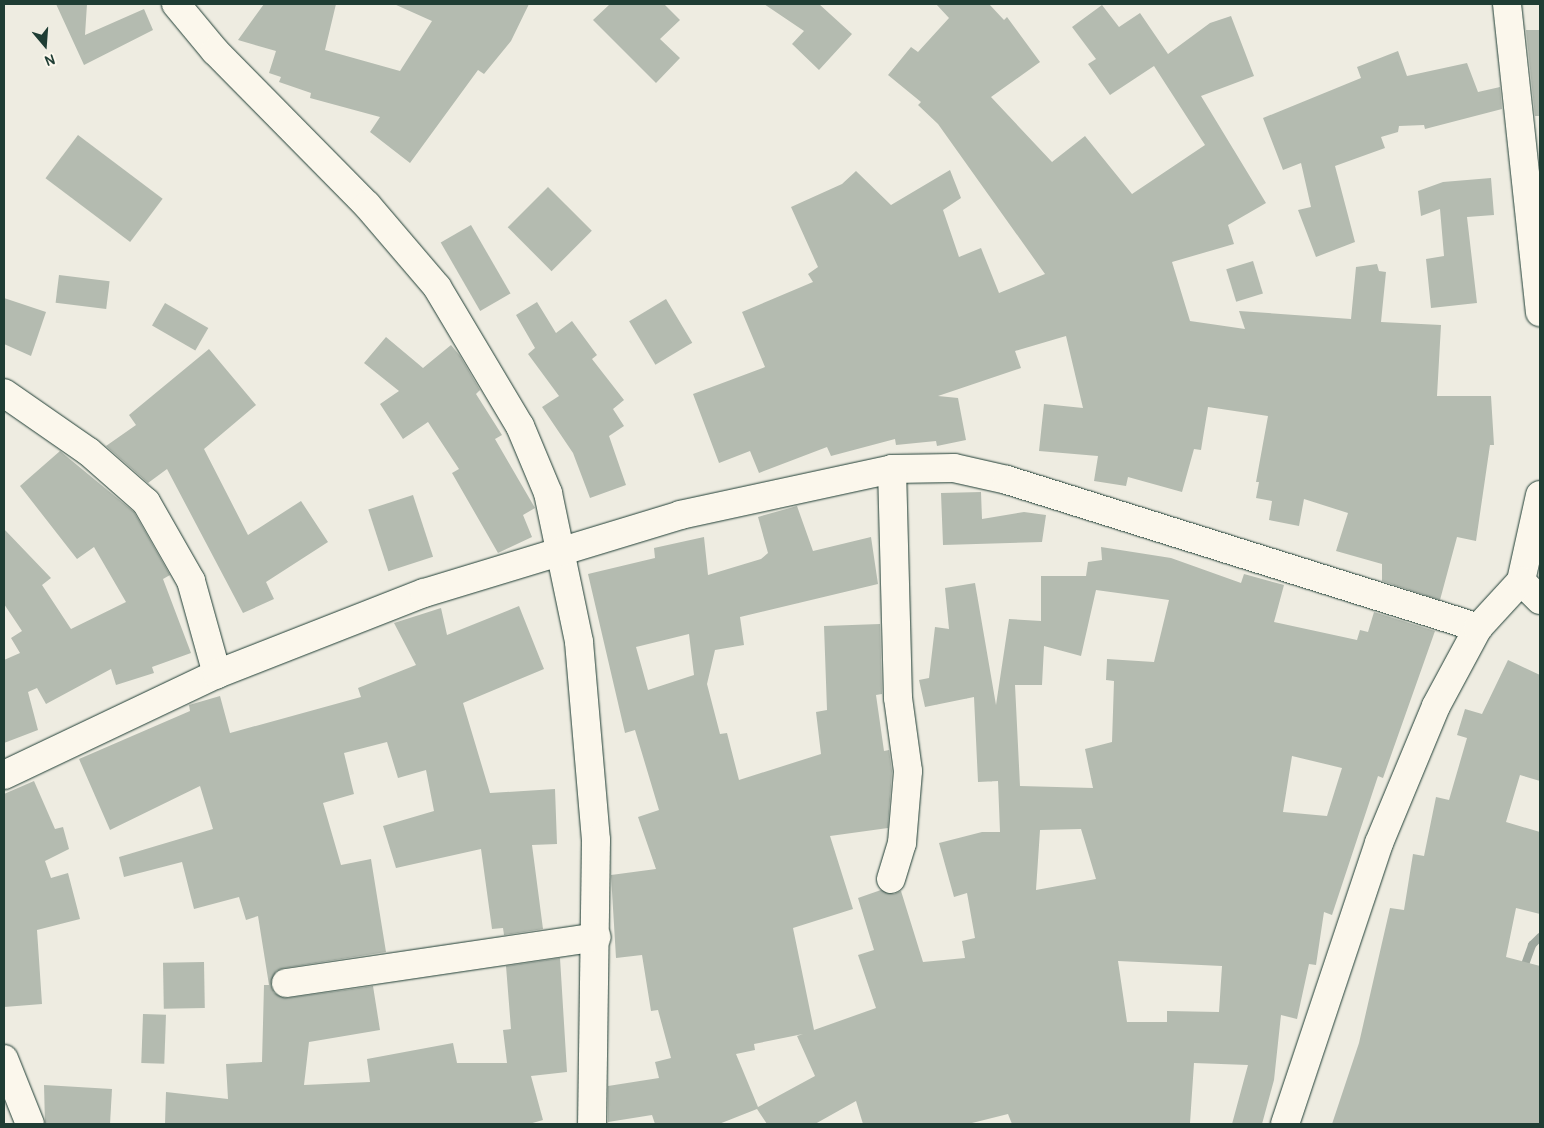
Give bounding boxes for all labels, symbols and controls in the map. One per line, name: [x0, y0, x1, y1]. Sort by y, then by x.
north arrow: [20, 20, 70, 70]
text: N: [43, 50, 57, 69]

